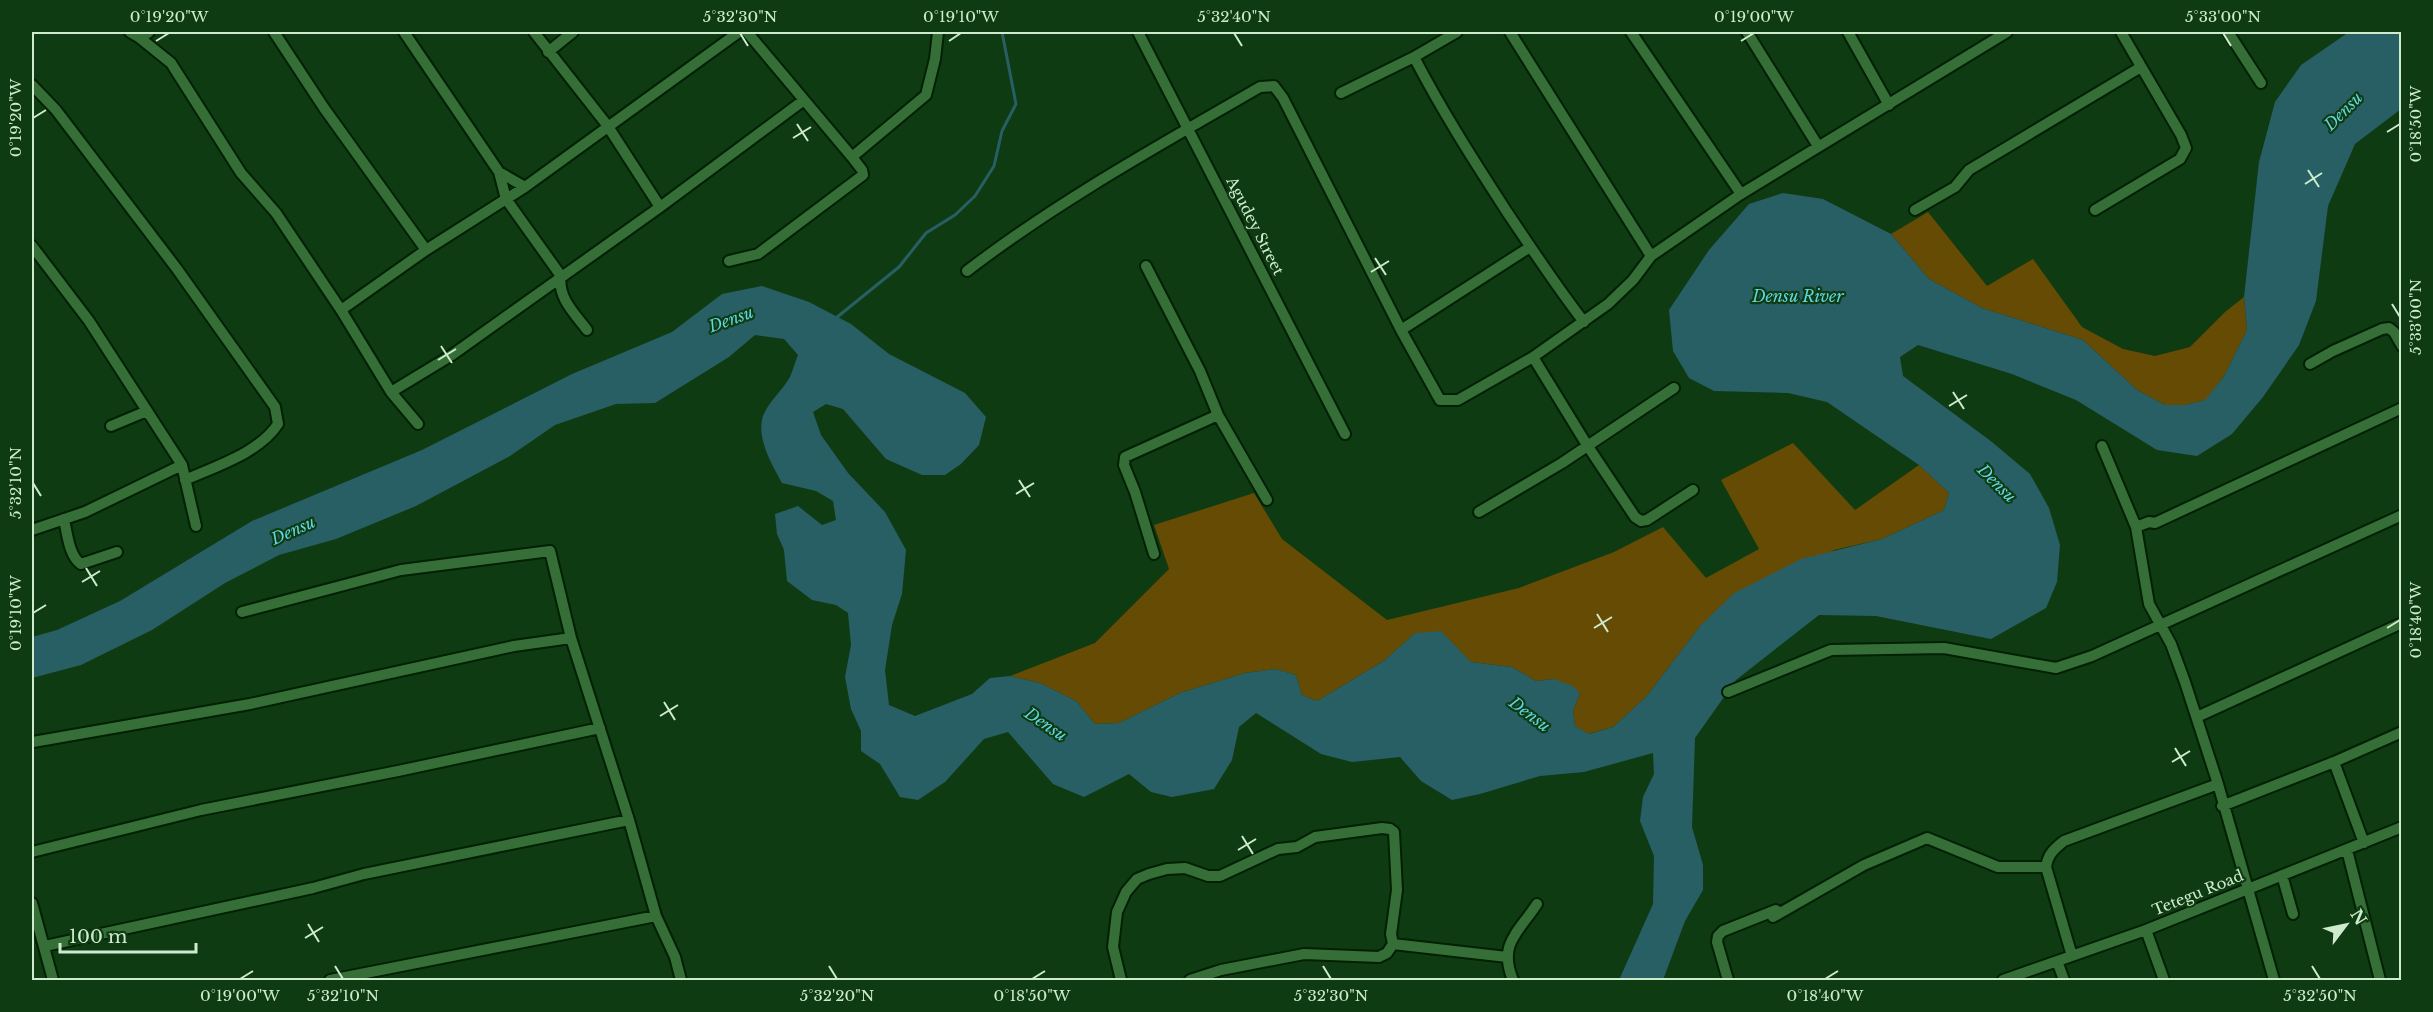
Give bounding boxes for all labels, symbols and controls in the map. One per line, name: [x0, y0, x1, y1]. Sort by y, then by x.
text: 0°19'20"W: [130, 7, 209, 26]
text: 5°32'30"N: [703, 7, 777, 26]
text: 0°19'10"W: [923, 7, 999, 26]
text: 5°32'40"N: [1197, 7, 1271, 26]
text: 0°19'00"W: [1714, 7, 1794, 26]
text: 5°33'00"N: [2185, 7, 2261, 26]
text: 0°19'20"W: [6, 78, 25, 157]
text: 0°18'50"W: [2406, 85, 2425, 162]
water label: Densu: [2319, 88, 2366, 135]
street label: Agudey Street: [1222, 173, 1289, 278]
text: 5°33'00"N: [2406, 279, 2425, 355]
water label: Densu River: [1751, 286, 1844, 306]
water label: Densu: [705, 302, 756, 337]
text: 5°32'10"N: [6, 447, 25, 519]
water label: Densu: [1973, 459, 2020, 506]
water label: Densu: [267, 511, 318, 549]
text: 0°19'10"W: [6, 575, 25, 651]
text: 0°18'40"W: [2406, 581, 2425, 658]
water label: Densu: [1505, 692, 1554, 736]
water label: Densu: [1020, 702, 1071, 745]
street label: Tetegu Road: [2149, 866, 2246, 919]
north arrow: [2316, 895, 2376, 955]
text: N: [2346, 905, 2371, 929]
scale bar: [60, 916, 196, 954]
text: 100 m: [69, 926, 127, 948]
text: 0°19'00"W: [200, 986, 280, 1005]
text: 5°32'10"N: [307, 986, 379, 1005]
text: 5°32'20"N: [800, 986, 874, 1005]
text: 0°18'50"W: [994, 986, 1071, 1005]
text: 5°32'30"N: [1294, 986, 1368, 1005]
text: 0°18'40"W: [1787, 986, 1864, 1005]
text: 5°32'50"N: [2283, 986, 2357, 1005]

